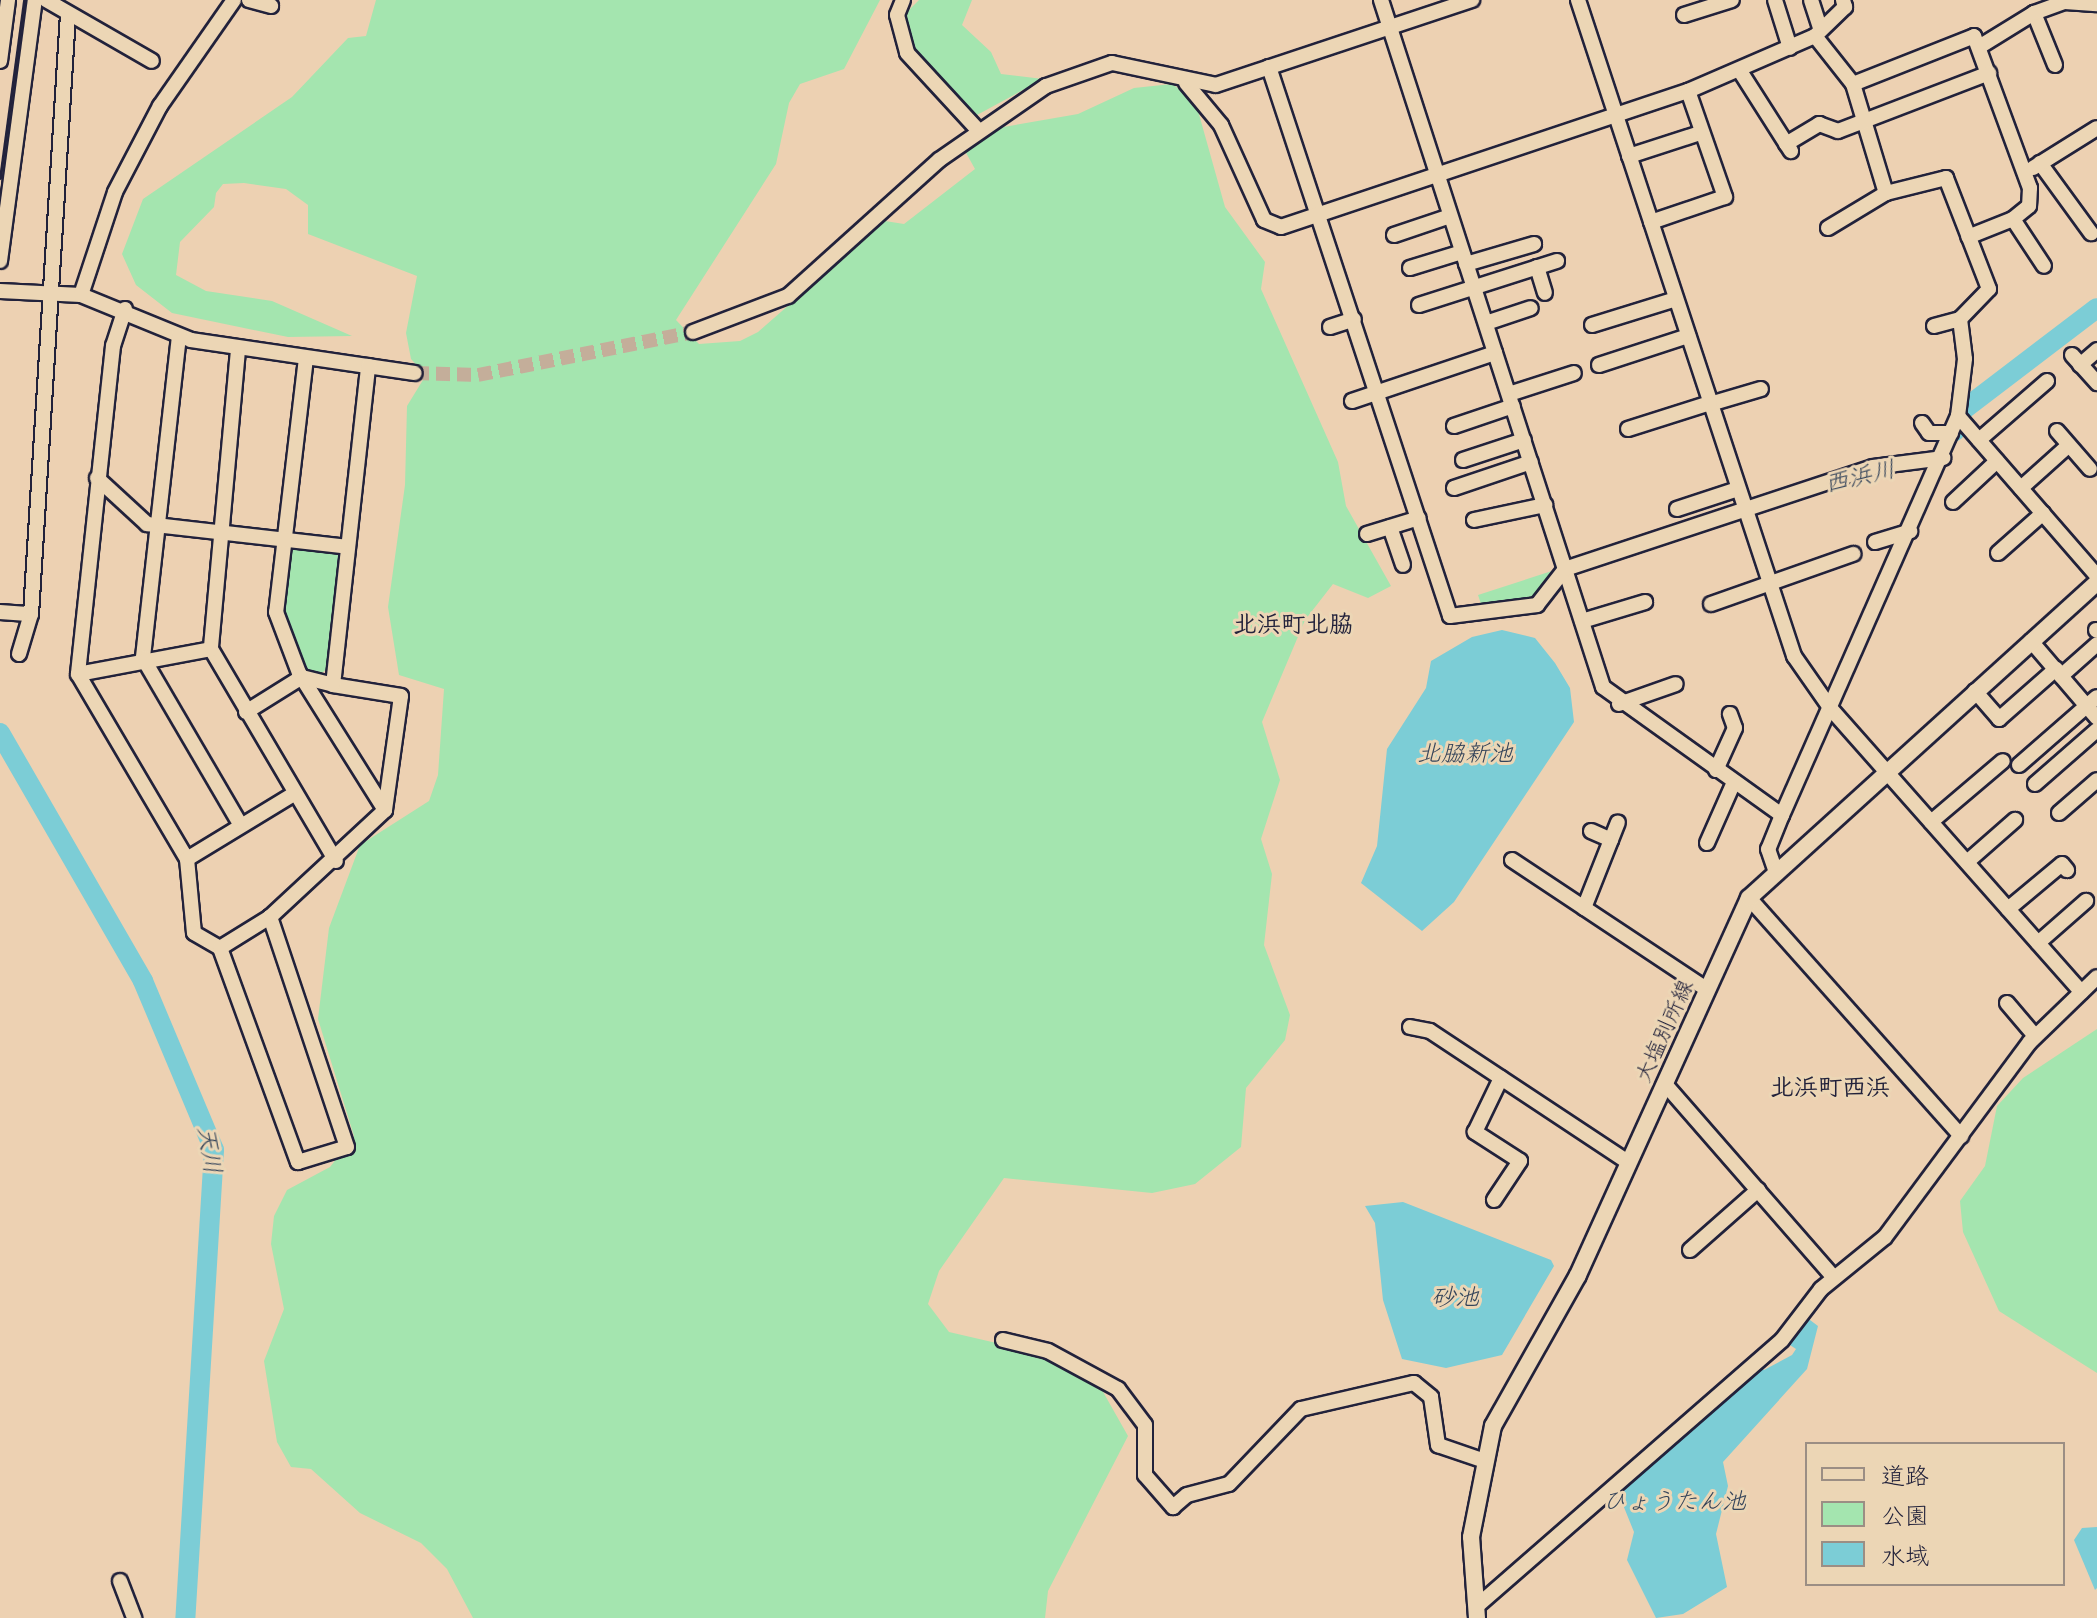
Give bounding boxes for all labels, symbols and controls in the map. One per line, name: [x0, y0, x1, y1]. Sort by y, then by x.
water label: 西浜川: [1822, 455, 1898, 499]
district label: 北浜町北脇: [1233, 611, 1353, 639]
water label: 北脇新池: [1417, 740, 1513, 768]
street label: 大塩別所線: [1630, 975, 1698, 1087]
district label: 北浜町西浜: [1770, 1074, 1890, 1102]
water label: 天川: [191, 1124, 227, 1176]
water label: 砂池: [1431, 1284, 1479, 1312]
legend: [1805, 1442, 2065, 1586]
text: 道路: [1881, 1460, 1929, 1492]
water label: ひょうたん池: [1602, 1488, 1746, 1516]
text: 公園: [1881, 1500, 1929, 1532]
text: 水域: [1881, 1540, 1929, 1572]

